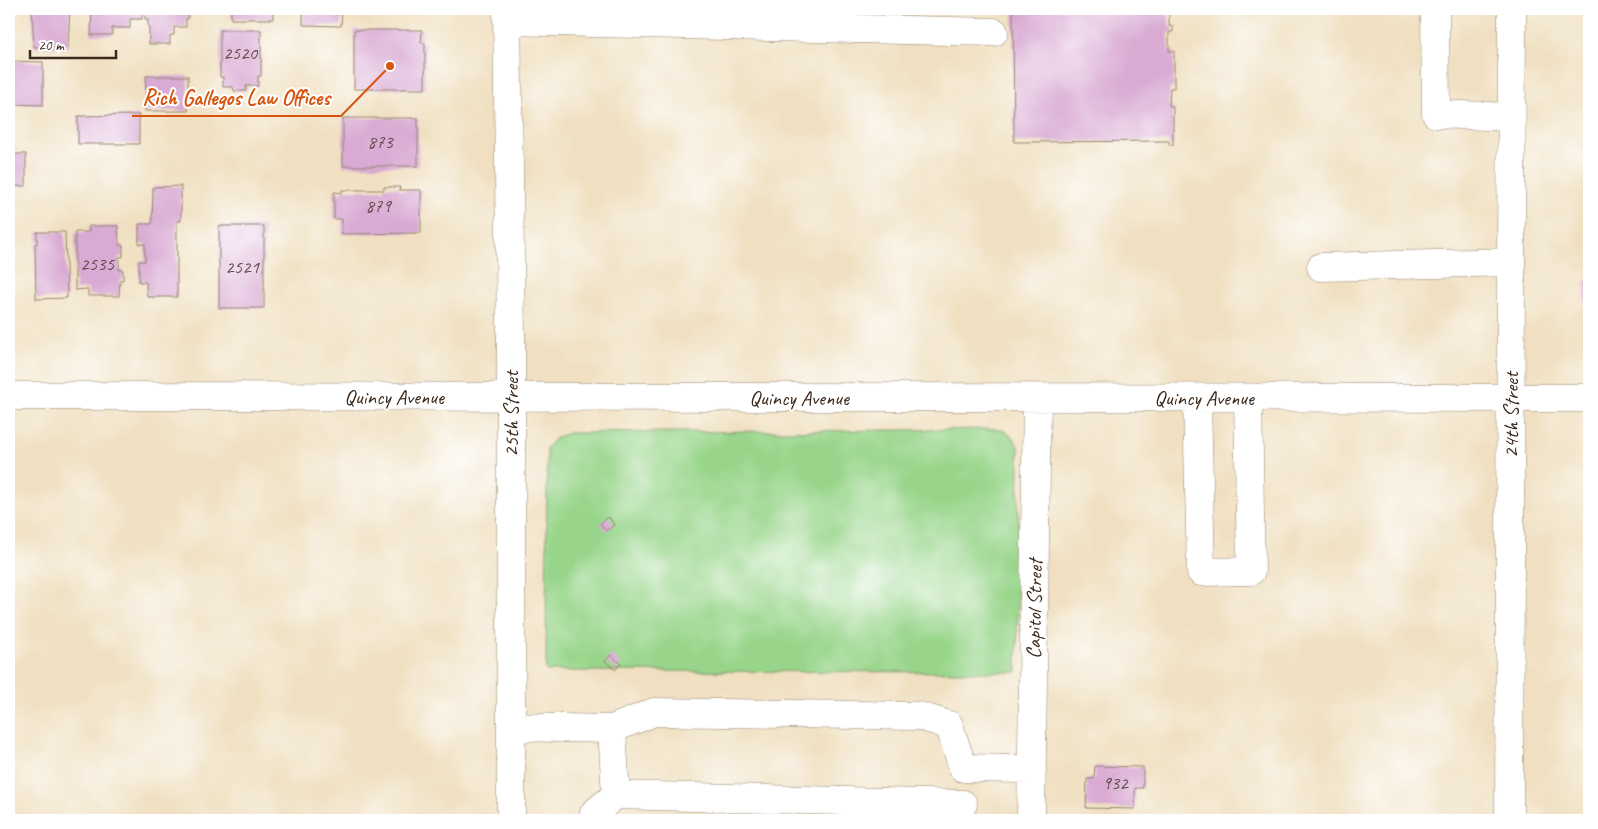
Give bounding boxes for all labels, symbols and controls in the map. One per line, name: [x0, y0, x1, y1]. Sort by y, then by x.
scale bar: [30, 28, 116, 60]
text: 20 m: [38, 36, 65, 55]
house number: 2520: [223, 41, 259, 65]
callout: Rich Gallegos Law Offices: [132, 79, 341, 116]
text: Rich Gallegos Law Offices: [142, 84, 332, 112]
house number: 873: [367, 130, 394, 154]
house number: 879: [365, 194, 392, 218]
house number: 2535: [80, 252, 116, 276]
house number: 2521: [225, 255, 261, 279]
street label: 25th Street: [498, 369, 524, 457]
street label: 24th Street: [1498, 370, 1524, 458]
street label: Quincy Avenue: [344, 384, 445, 410]
street label: Quincy Avenue: [749, 385, 850, 411]
street label: Quincy Avenue: [1154, 385, 1255, 411]
street label: Capitol Street: [1020, 556, 1048, 659]
house number: 932: [1102, 771, 1129, 795]

